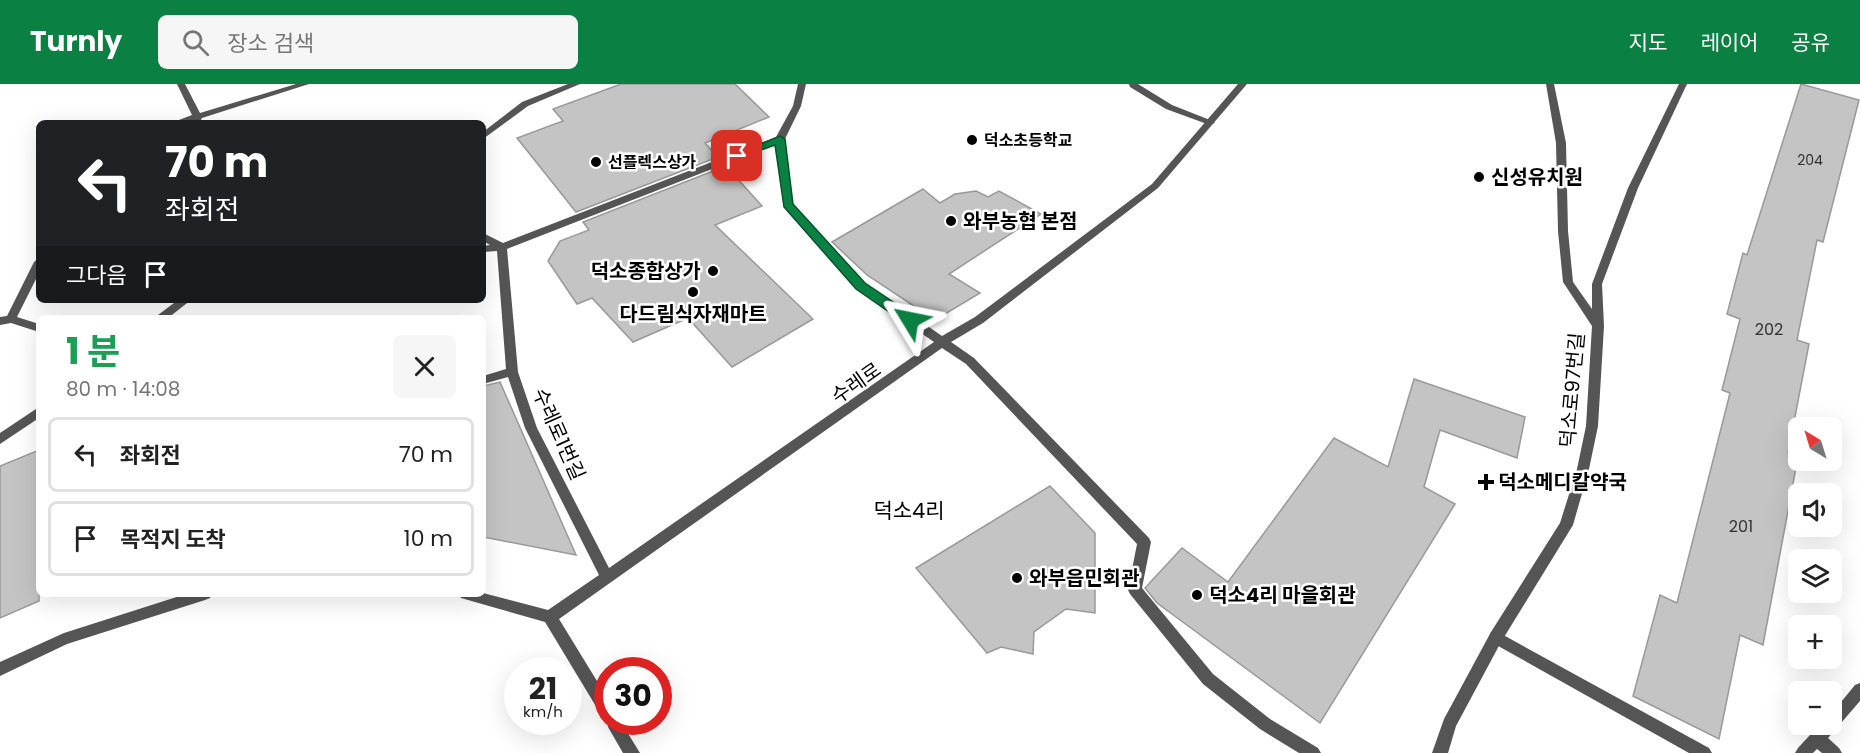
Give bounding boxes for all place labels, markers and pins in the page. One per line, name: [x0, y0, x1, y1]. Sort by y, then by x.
place label: 덕소초등학교: [984, 129, 1073, 152]
pin: [711, 130, 762, 181]
marker: 덕소초등학교: [965, 133, 979, 147]
place label: 선플렉스상가: [608, 151, 697, 174]
marker: 선플렉스상가: [589, 155, 603, 169]
place label: 신성유치원: [1491, 163, 1583, 191]
marker: 신성유치원: [1472, 170, 1486, 184]
place label: 와부농협 본점: [963, 207, 1078, 235]
marker: 와부농협 본점: [944, 214, 958, 228]
place label: 덕소종합상가: [591, 257, 701, 285]
marker: 덕소종합상가: [706, 264, 720, 278]
marker: 다드림식자재마트: [686, 285, 700, 299]
place label: 다드림식자재마트: [619, 300, 767, 328]
place label: 덕소메디칼약국: [1498, 468, 1627, 496]
marker: 덕소메디칼약국: [1479, 475, 1493, 489]
place label: 와부읍민회관: [1029, 564, 1140, 592]
marker: 와부읍민회관: [1010, 571, 1024, 585]
place label: 덕소4리 마을회관: [1209, 581, 1356, 609]
marker: 덕소4리 마을회관: [1190, 588, 1204, 602]

